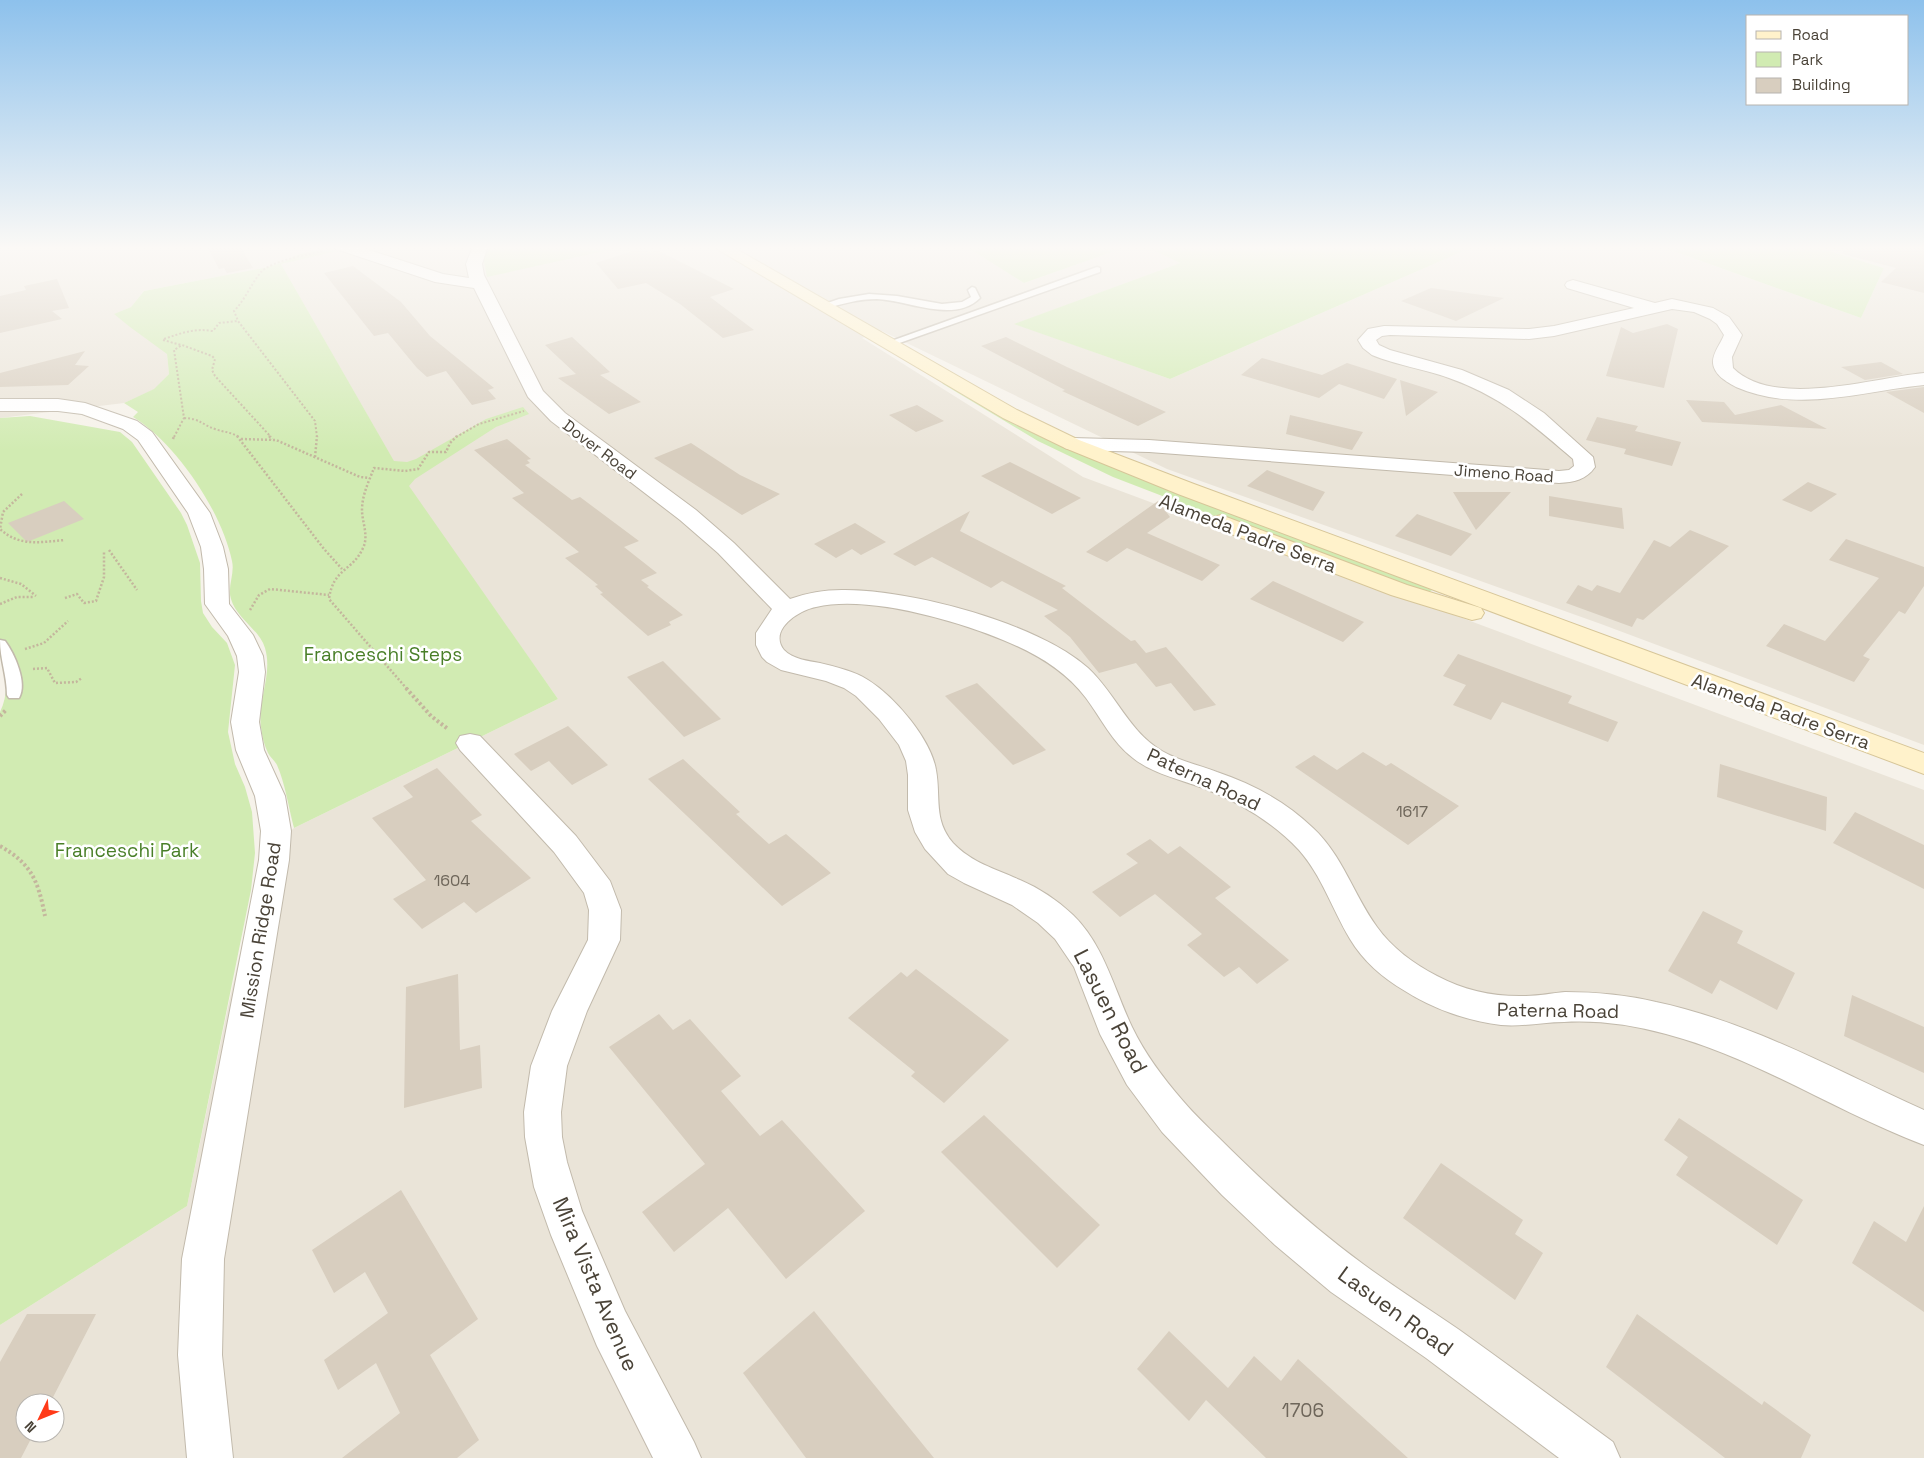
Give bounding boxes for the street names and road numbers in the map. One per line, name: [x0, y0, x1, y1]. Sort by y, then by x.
street label: Dover Road: [558, 415, 641, 484]
street label: Jimeno Road: [1453, 460, 1554, 487]
street label: Alameda Padre Serra: [1156, 488, 1340, 579]
street label: Alameda Padre Serra: [1688, 668, 1874, 755]
street label: Paterna Road: [1143, 742, 1265, 817]
street label: Mission Ridge Road: [234, 840, 287, 1020]
street label: Lasuen Road: [1068, 944, 1154, 1078]
street label: Paterna Road: [1497, 997, 1619, 1024]
street label: Mira Vista Avenue: [547, 1193, 645, 1375]
street label: Lasuen Road: [1333, 1260, 1459, 1362]

